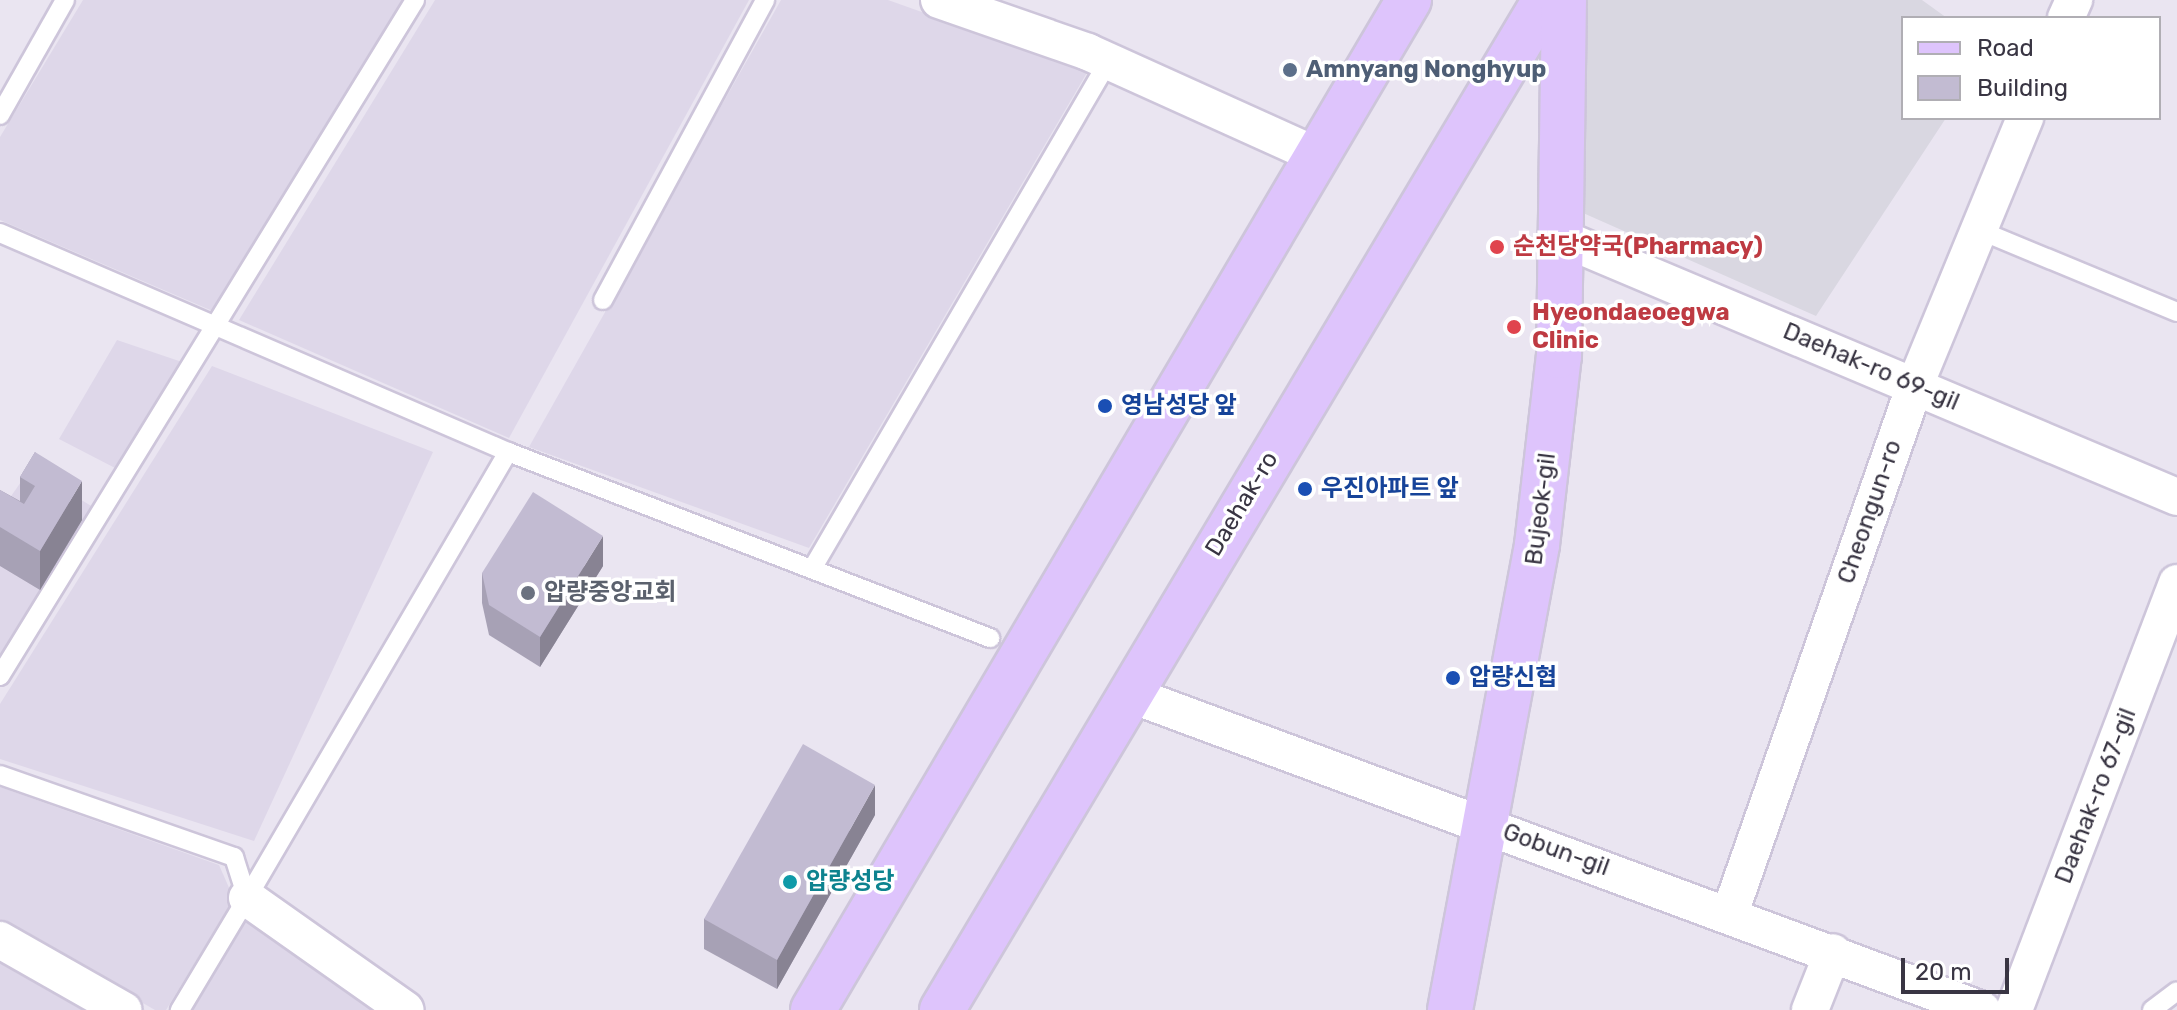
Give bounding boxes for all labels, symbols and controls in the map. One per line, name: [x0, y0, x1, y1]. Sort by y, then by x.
legend: [1901, 16, 2161, 120]
text: Road: [1977, 34, 2034, 62]
place label: Amnyang Nonghyup: [1306, 56, 1546, 84]
marker: Amnyang Nonghyup: [1281, 61, 1299, 79]
text: Building: [1977, 74, 2068, 102]
place label: 순천당약국(Pharmacy): [1513, 233, 1763, 261]
marker: 순천당약국(Pharmacy): [1488, 238, 1506, 256]
place label: Hyeondaeoegwa Clinic: [1532, 299, 1730, 355]
marker: Hyeondaeoegwa Clinic: [1503, 316, 1525, 338]
street label: Daehak-ro 69-gil: [1779, 317, 1963, 417]
place label: 영남성당 앞: [1121, 392, 1237, 420]
marker: 영남성당 앞: [1096, 397, 1114, 415]
street label: Cheongun-ro: [1832, 436, 1908, 588]
street label: Daehak-ro: [1200, 447, 1284, 561]
street label: Bujeok-gil: [1520, 451, 1562, 567]
place label: 우진아파트 앞: [1321, 475, 1459, 503]
marker: 우진아파트 앞: [1296, 480, 1314, 498]
place label: 압량중앙교회: [544, 579, 676, 607]
marker: 압량중앙교회: [519, 584, 537, 602]
place label: 압량신협: [1469, 664, 1557, 692]
marker: 압량신협: [1444, 669, 1462, 687]
street label: Daehak-ro 67-gil: [2049, 704, 2143, 888]
street label: Gobun-gil: [1499, 817, 1613, 883]
place label: 압량성당: [806, 868, 894, 896]
marker: 압량성당: [781, 873, 799, 891]
scale bar: [1905, 942, 2013, 992]
text: 20 m: [1915, 958, 1972, 986]

